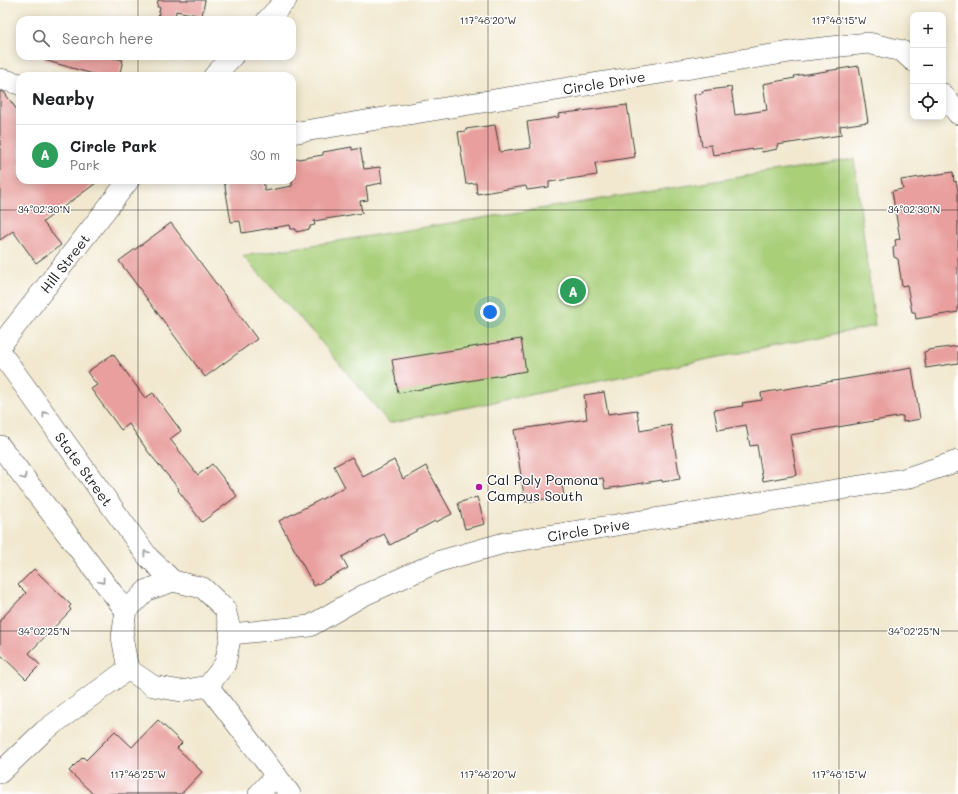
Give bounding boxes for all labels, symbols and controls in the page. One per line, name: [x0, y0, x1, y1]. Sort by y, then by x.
map controls: [910, 12, 946, 120]
button: +: [910, 12, 946, 48]
text: 117°48'20"W: [460, 13, 516, 27]
text: 117°48'15"W: [811, 13, 867, 27]
search box: [16, 16, 296, 60]
icon: search: [30, 27, 52, 49]
text: Search here: [62, 28, 153, 48]
button: −: [910, 48, 946, 84]
street label: Circle Drive: [561, 66, 647, 98]
button: locate: [910, 84, 946, 120]
text: Nearby: [32, 87, 94, 109]
text: Circle Park: [70, 136, 157, 156]
text: A: [40, 146, 50, 163]
text: 30 m: [250, 146, 280, 163]
text: Park: [70, 156, 99, 173]
text: 34°02'30"N: [18, 202, 70, 216]
text: 34°02'30"N: [888, 202, 940, 216]
street label: Hill Street: [35, 229, 94, 297]
pin: A: [560, 276, 586, 306]
your location: [480, 302, 500, 322]
one-way arrow: [42, 411, 50, 418]
street label: State Street: [51, 428, 117, 509]
place label: Cal Poly Pomona Campus South: [487, 470, 599, 505]
one-way arrow: [19, 473, 26, 480]
marker: Cal Poly Pomona Campus South: [474, 482, 484, 492]
street label: Circle Drive: [546, 514, 631, 545]
one-way arrow: [143, 550, 151, 557]
one-way arrow: [97, 576, 104, 583]
text: 34°02'25"N: [18, 624, 70, 638]
text: 34°02'25"N: [888, 624, 940, 638]
text: 117°48'25"W: [110, 767, 166, 781]
text: 117°48'20"W: [460, 767, 516, 781]
text: 117°48'15"W: [811, 767, 867, 781]

